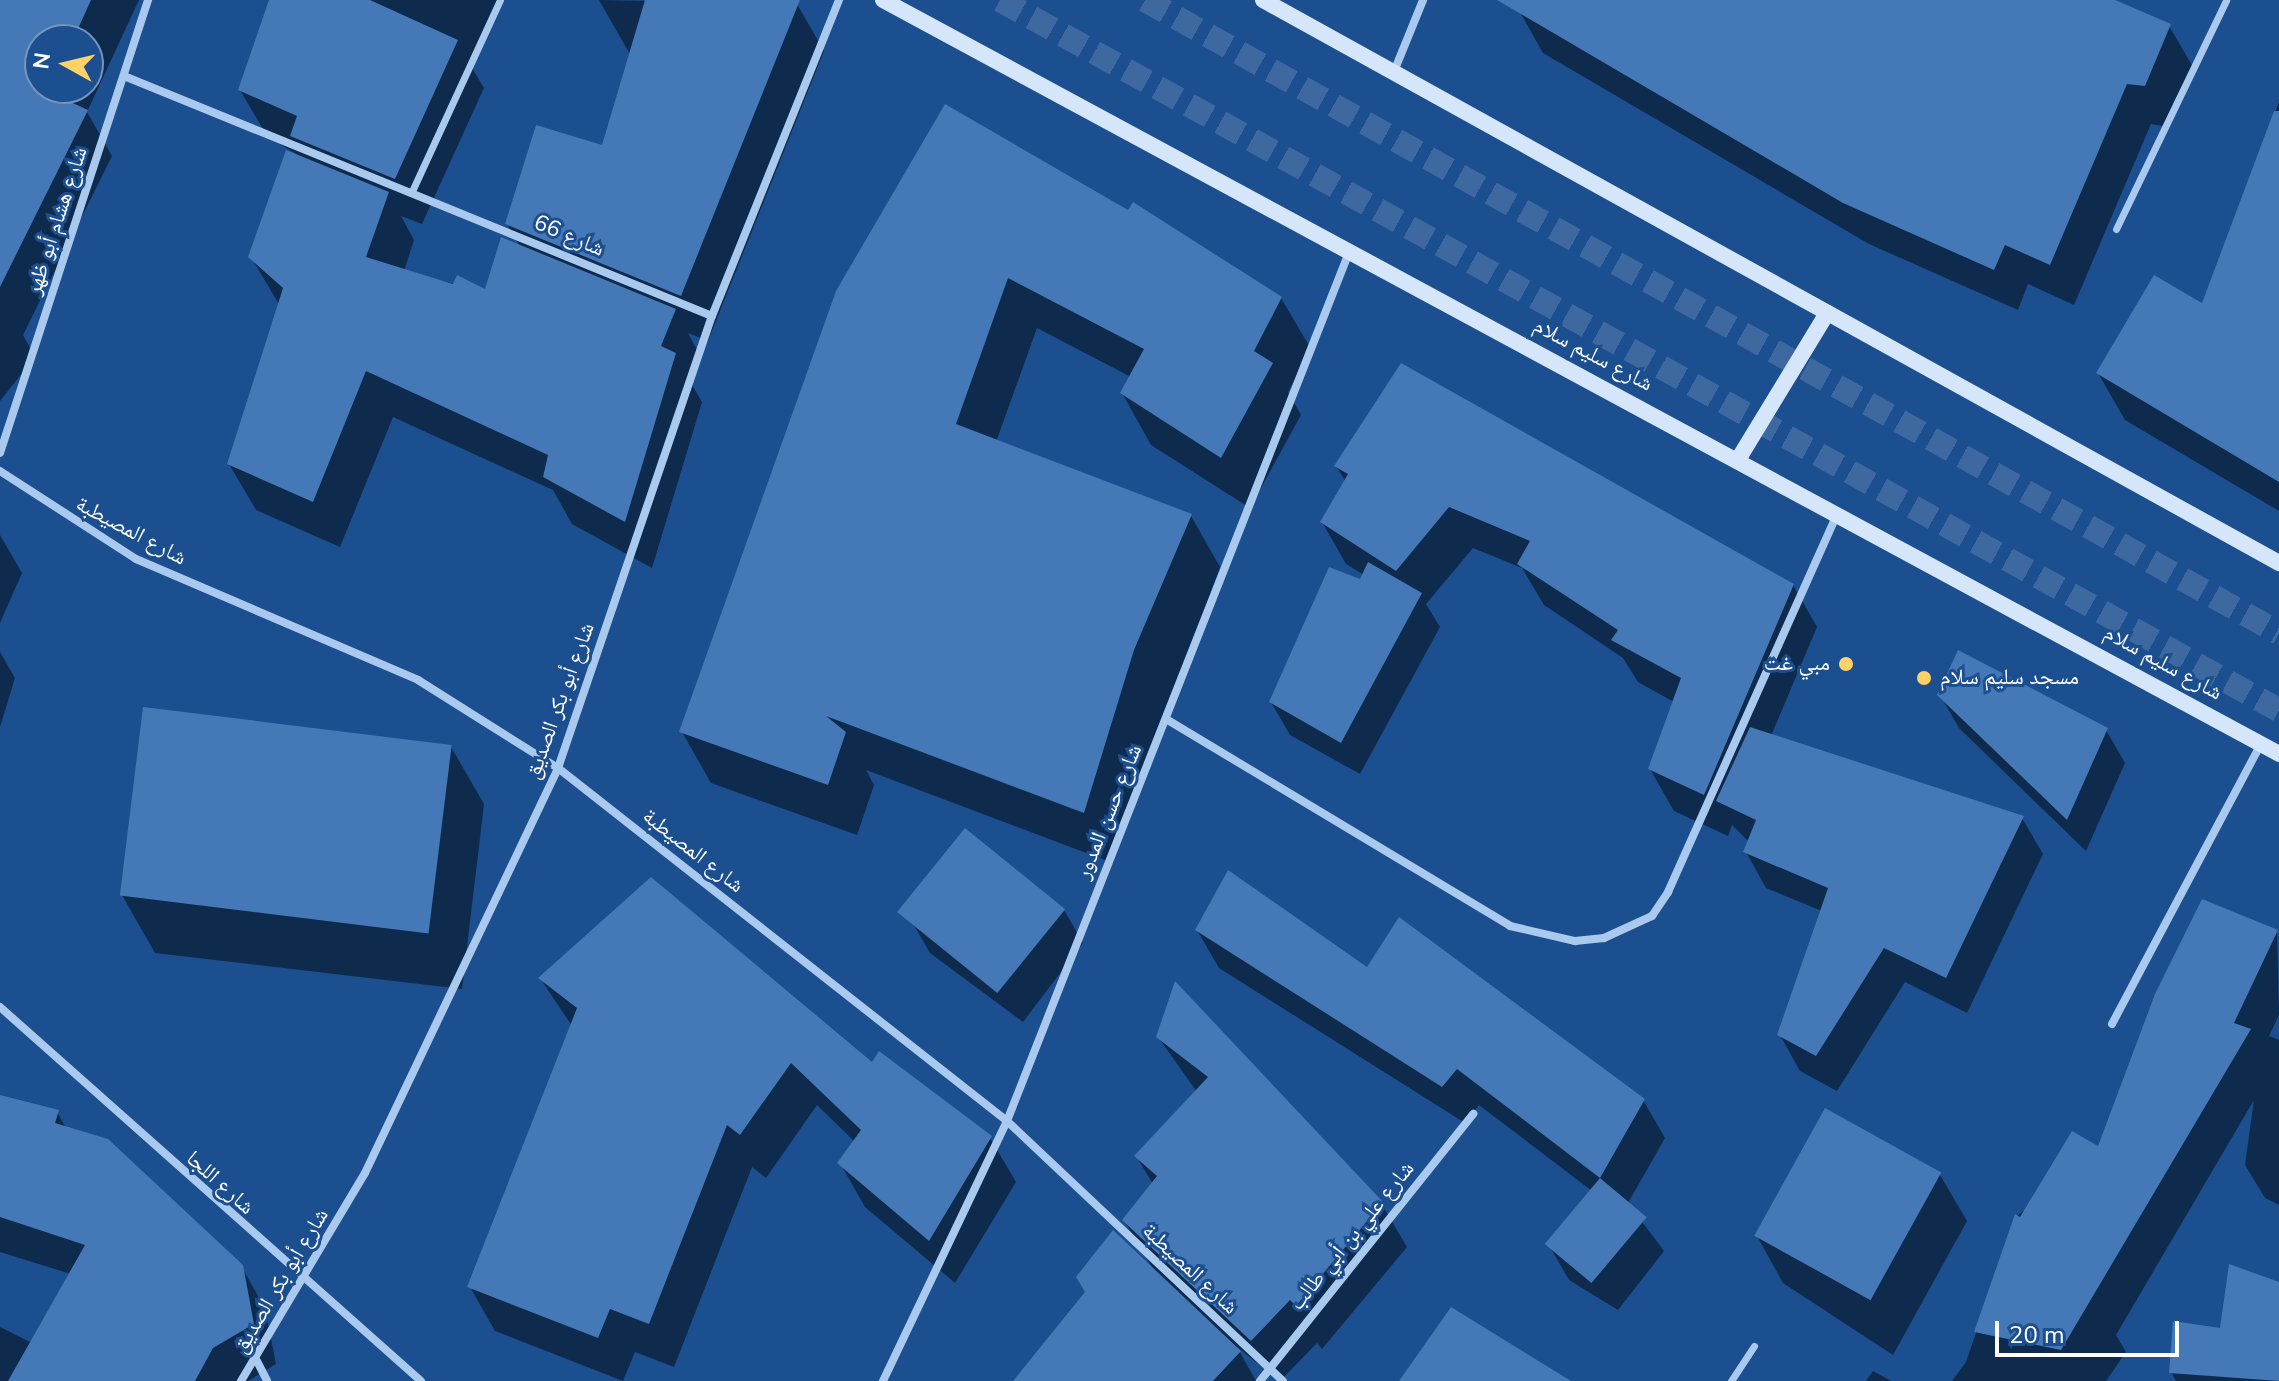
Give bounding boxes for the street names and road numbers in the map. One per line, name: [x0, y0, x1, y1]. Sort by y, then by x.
street label: شارع هشام أبو ظهر: [21, 144, 93, 298]
street label: شارع 66: [530, 209, 608, 263]
street label: شارع سليم سلام: [1529, 313, 1657, 397]
street label: شارع المصيطبة: [71, 491, 191, 571]
street label: شارع أبو بكر الصديق: [519, 619, 601, 783]
street label: شارع سليم سلام: [2099, 620, 2227, 706]
street label: شارع حسن المدور: [1070, 741, 1148, 883]
street label: شارع المصيطبة: [637, 803, 749, 899]
street label: شارع اللجا: [180, 1145, 260, 1221]
street label: شارع علي بن أبي طالب: [1284, 1156, 1420, 1316]
street label: شارع أبو بكر الصديق: [227, 1204, 335, 1358]
street label: شارع المصيطبة: [1136, 1218, 1244, 1320]

